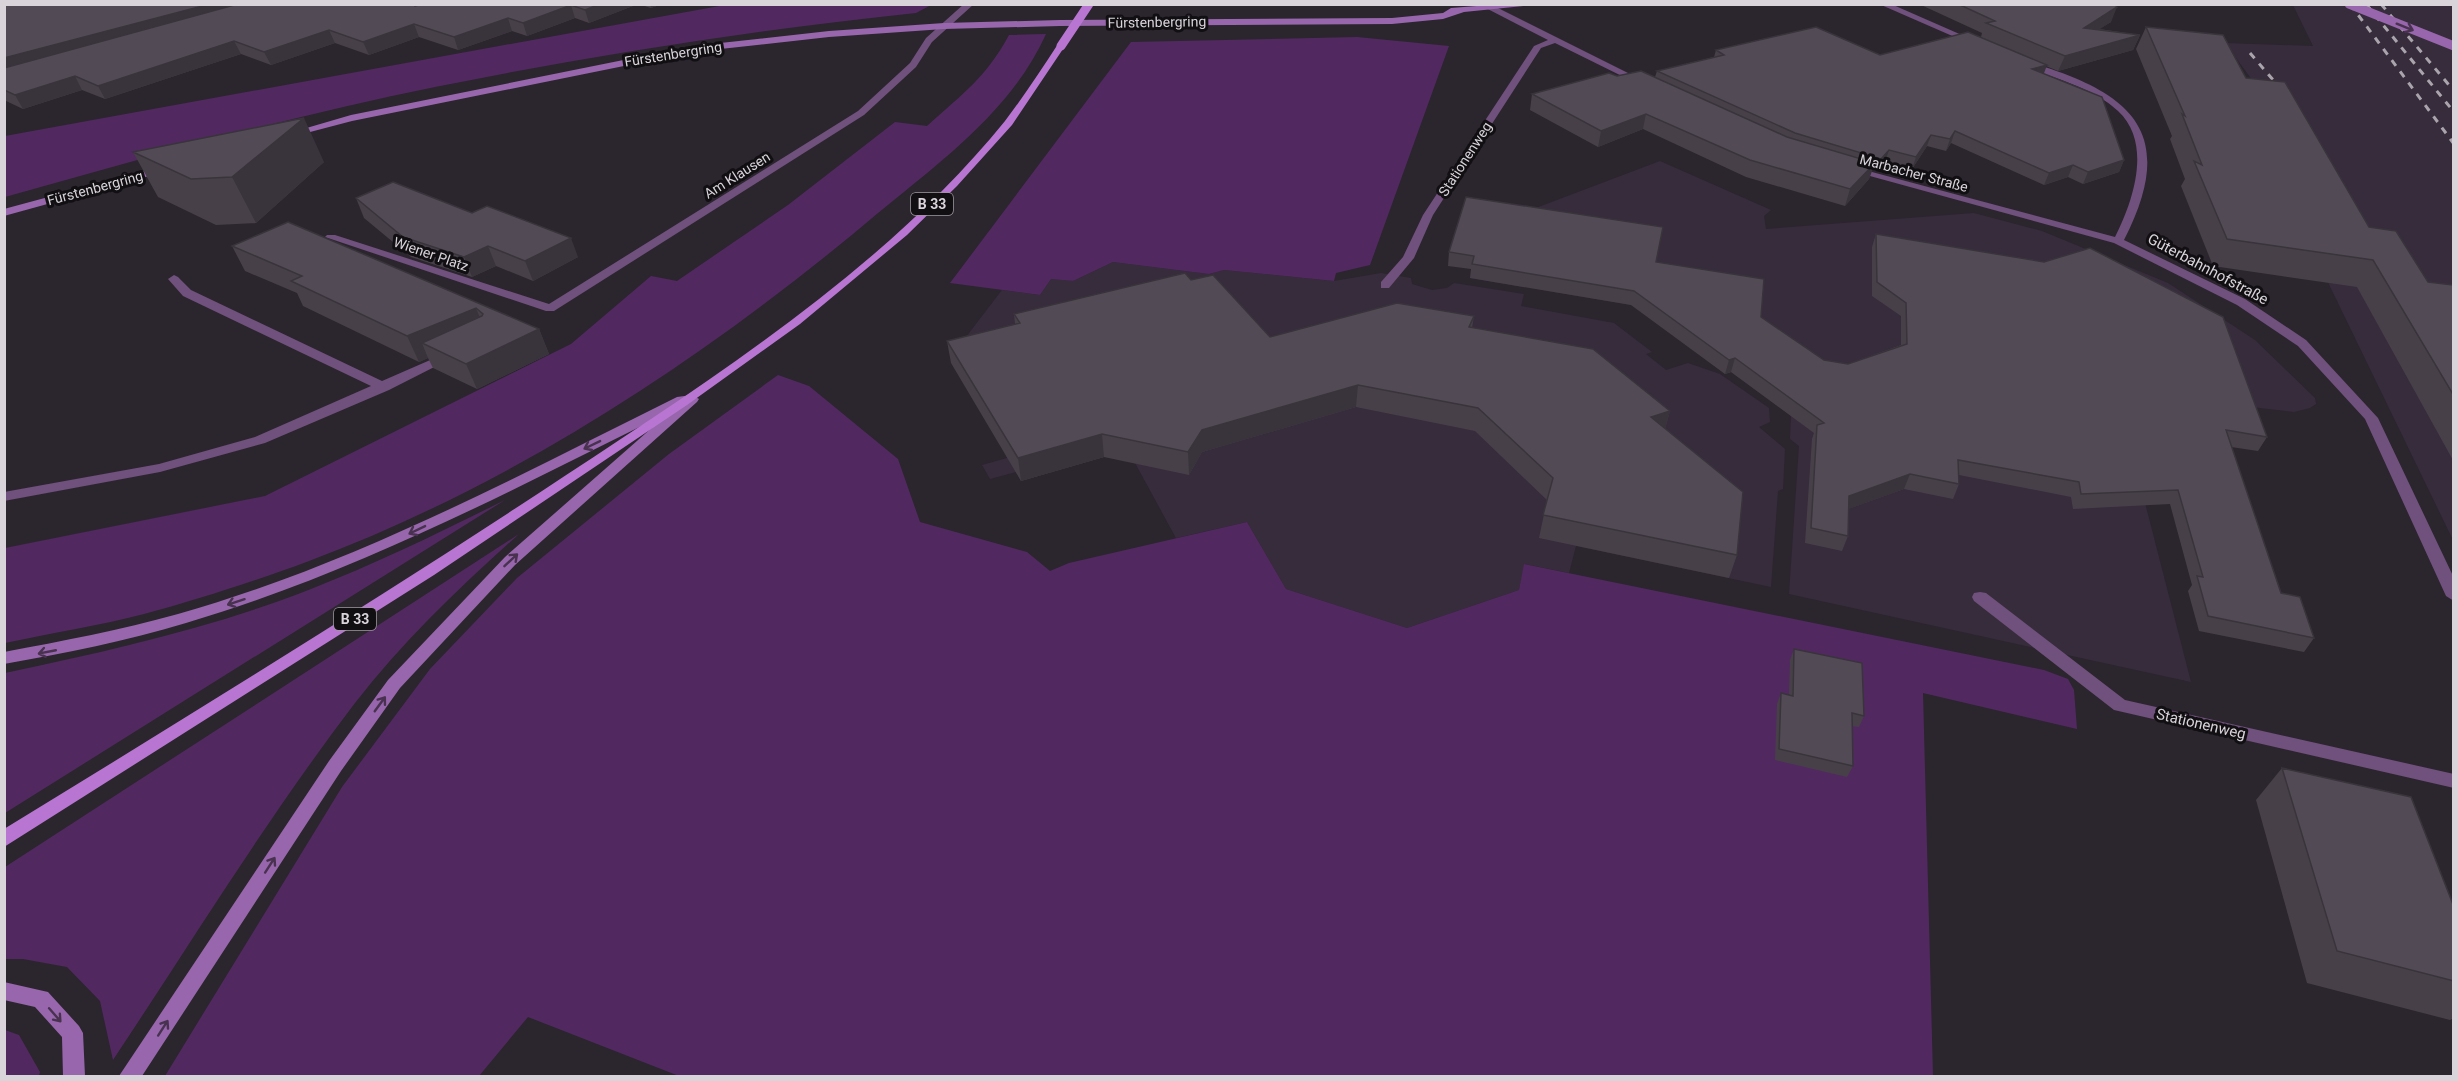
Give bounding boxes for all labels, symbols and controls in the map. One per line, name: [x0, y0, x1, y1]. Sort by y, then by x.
street label: Fürstenbergring: [1108, 13, 1206, 31]
one-way arrow: [2395, 22, 2414, 33]
street label: Fürstenbergring: [623, 38, 723, 70]
street label: Stationenweg: [1435, 119, 1495, 199]
street label: Am Klausen: [701, 148, 773, 202]
street label: Marbacher Straße: [1858, 151, 1970, 195]
street label: Fürstenbergring: [45, 168, 145, 208]
road number: B 33: [911, 193, 953, 215]
street label: Güterbahnhofstraße: [2145, 230, 2271, 308]
street label: Wiener Platz: [392, 234, 471, 274]
one-way arrow: [583, 439, 601, 451]
one-way arrow: [408, 525, 426, 536]
one-way arrow: [504, 553, 519, 568]
one-way arrow: [227, 598, 246, 609]
road number: B 33: [334, 608, 376, 630]
one-way arrow: [38, 647, 58, 658]
one-way arrow: [374, 697, 386, 713]
street label: Stationenweg: [2155, 705, 2247, 743]
one-way arrow: [264, 857, 276, 874]
one-way arrow: [48, 1007, 62, 1022]
one-way arrow: [157, 1020, 169, 1037]

